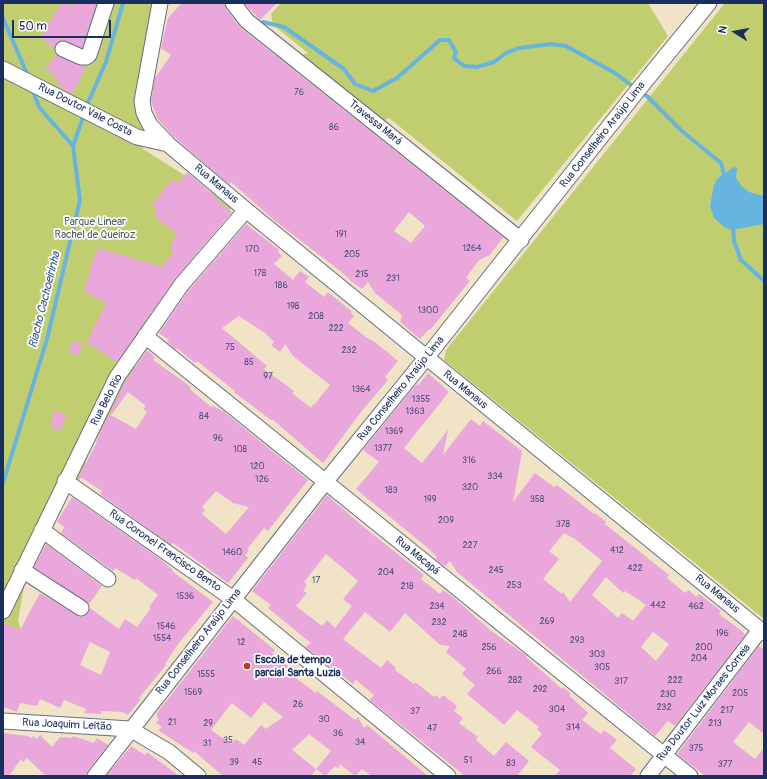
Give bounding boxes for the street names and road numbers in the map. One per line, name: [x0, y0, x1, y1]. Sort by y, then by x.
street label: Rua Conselheiro Araújo Lima: [557, 79, 649, 191]
street label: Rua Doutor Vale Costa: [36, 81, 134, 139]
street label: Travessa Mará: [346, 98, 404, 148]
street label: Rua Manaus: [191, 162, 241, 206]
street label: Rua Conselheiro Araújo Lima: [355, 334, 447, 444]
street label: Rua Manaus: [440, 368, 490, 412]
street label: Rua Belo Rio: [88, 372, 126, 428]
street label: Rua Coronel Francisco Bento: [106, 507, 224, 595]
street label: Rua Macapá: [392, 534, 442, 578]
street label: Rua Manaus: [692, 572, 742, 616]
street label: Rua Conselheiro Araújo Lima: [153, 586, 245, 698]
street label: Rua Doutor Luiz Moraes Correia: [654, 642, 754, 764]
street label: Rua Joaquim Leitão: [22, 716, 112, 734]

